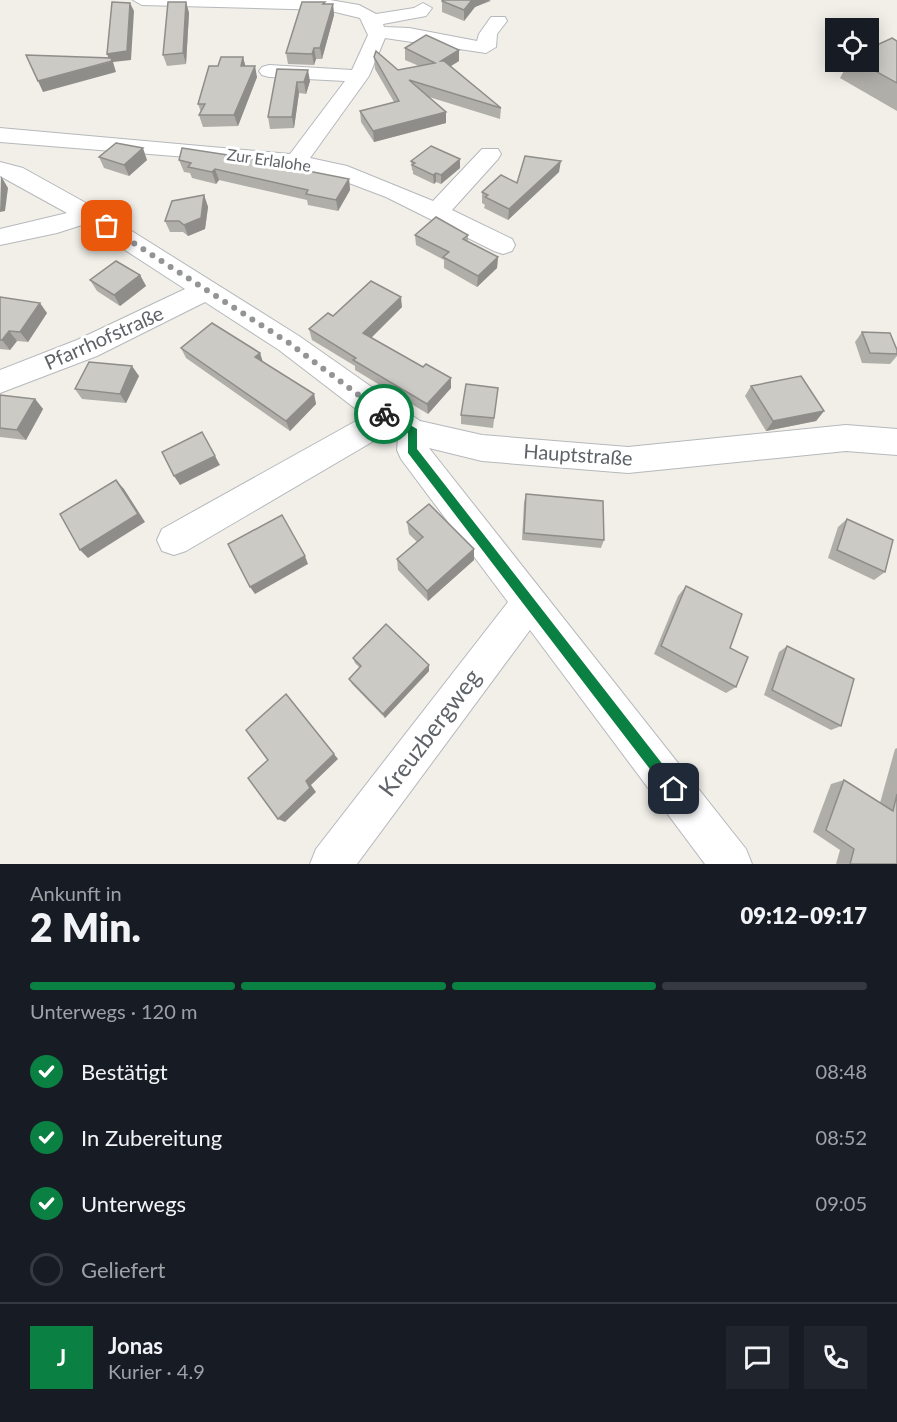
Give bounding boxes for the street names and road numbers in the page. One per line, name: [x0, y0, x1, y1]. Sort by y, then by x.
street label: Zur Erlalohe: [226, 144, 312, 175]
street label: Pfarrhofstraße: [40, 300, 167, 374]
street label: Hauptstraße: [523, 438, 633, 470]
street label: Kreuzbergweg: [372, 663, 486, 801]

